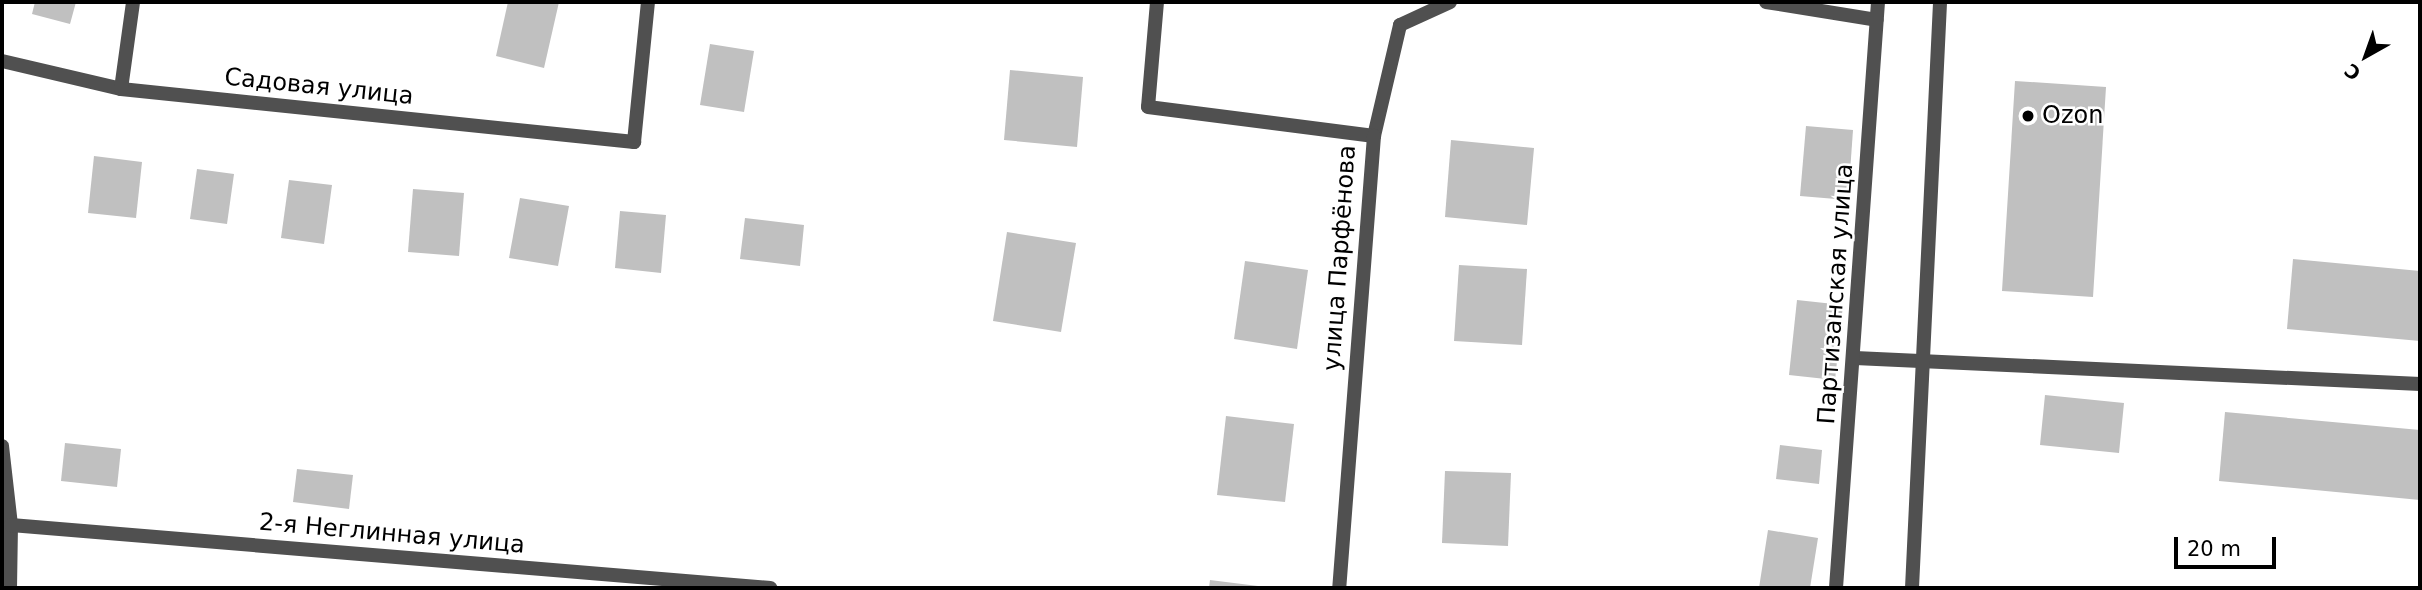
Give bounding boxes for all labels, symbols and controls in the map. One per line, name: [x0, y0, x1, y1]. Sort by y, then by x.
north arrow: [2331, 21, 2401, 91]
text: С: [2340, 59, 2365, 85]
street label: Садовая улица: [223, 63, 415, 111]
place label: Ozon: [2042, 102, 2103, 130]
marker: Ozon: [2020, 108, 2036, 124]
street label: улица Парфёнова: [1318, 144, 1362, 372]
street label: Партизанская улица: [1813, 163, 1859, 425]
street label: 2-я Неглинная улица: [258, 508, 526, 560]
scale bar: [2177, 524, 2278, 568]
text: 20 m: [2187, 537, 2241, 561]

